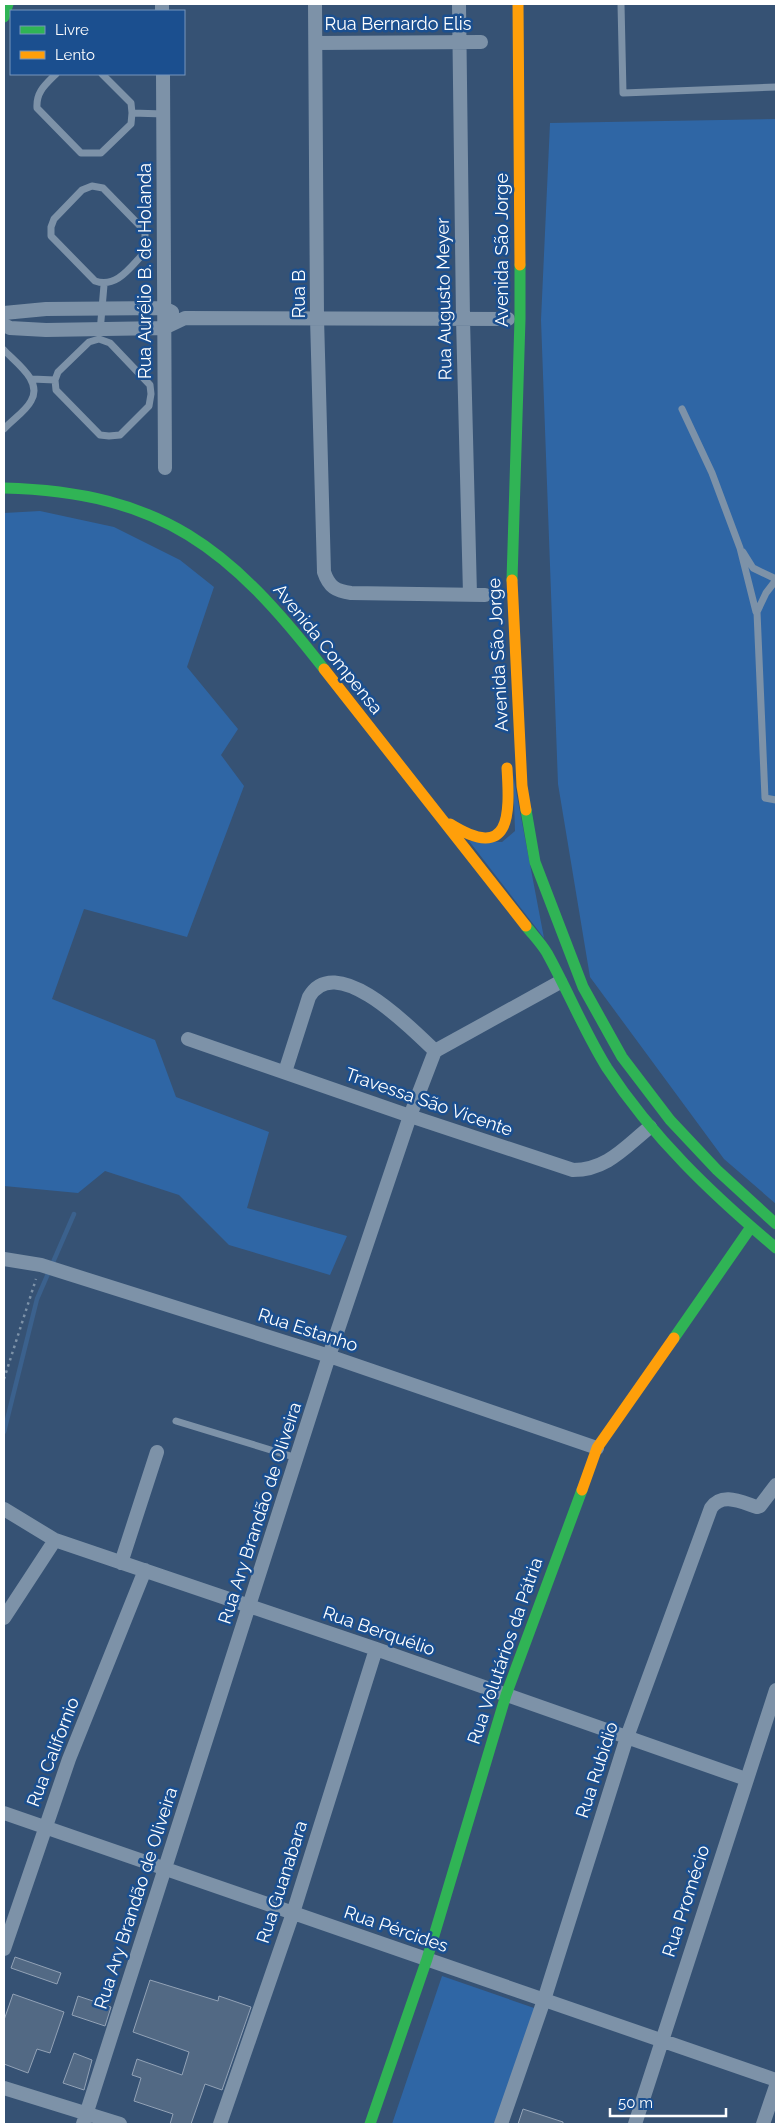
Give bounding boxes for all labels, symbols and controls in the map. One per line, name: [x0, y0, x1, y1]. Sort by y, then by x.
legend: [10, 10, 185, 75]
street label: Rua Bernardo Elis: [325, 13, 472, 34]
text: Livre: [55, 21, 89, 39]
text: Lento: [55, 46, 95, 64]
street label: Rua Aurélio B. de Holanda: [134, 163, 155, 379]
street label: Avenida São Jorge: [491, 173, 512, 327]
street label: Rua Augusto Meyer: [432, 217, 455, 381]
street label: Rua B: [288, 270, 309, 318]
street label: Avenida São Jorge: [483, 577, 512, 732]
street label: Avenida Compensa: [269, 579, 387, 718]
street label: Travessa São Vicente: [343, 1063, 516, 1140]
street label: Rua Estanho: [256, 1303, 361, 1356]
street label: Rua Ary Brandão de Oliveira: [214, 1399, 305, 1626]
street label: Rua Volutários da Pátria: [463, 1555, 546, 1747]
street label: Rua Berquélio: [320, 1602, 438, 1660]
street label: Rua Californio: [22, 1694, 83, 1809]
street label: Rua Rubidio: [571, 1719, 622, 1821]
street label: Rua Ary Brandão de Oliveira: [90, 1784, 181, 2011]
street label: Rua Guanabara: [252, 1818, 311, 1946]
street label: Rua Promécio: [658, 1842, 714, 1959]
street label: Rua Pércides: [341, 1901, 451, 1956]
scale bar: [610, 2086, 726, 2118]
text: 50 m: [618, 2094, 653, 2112]

